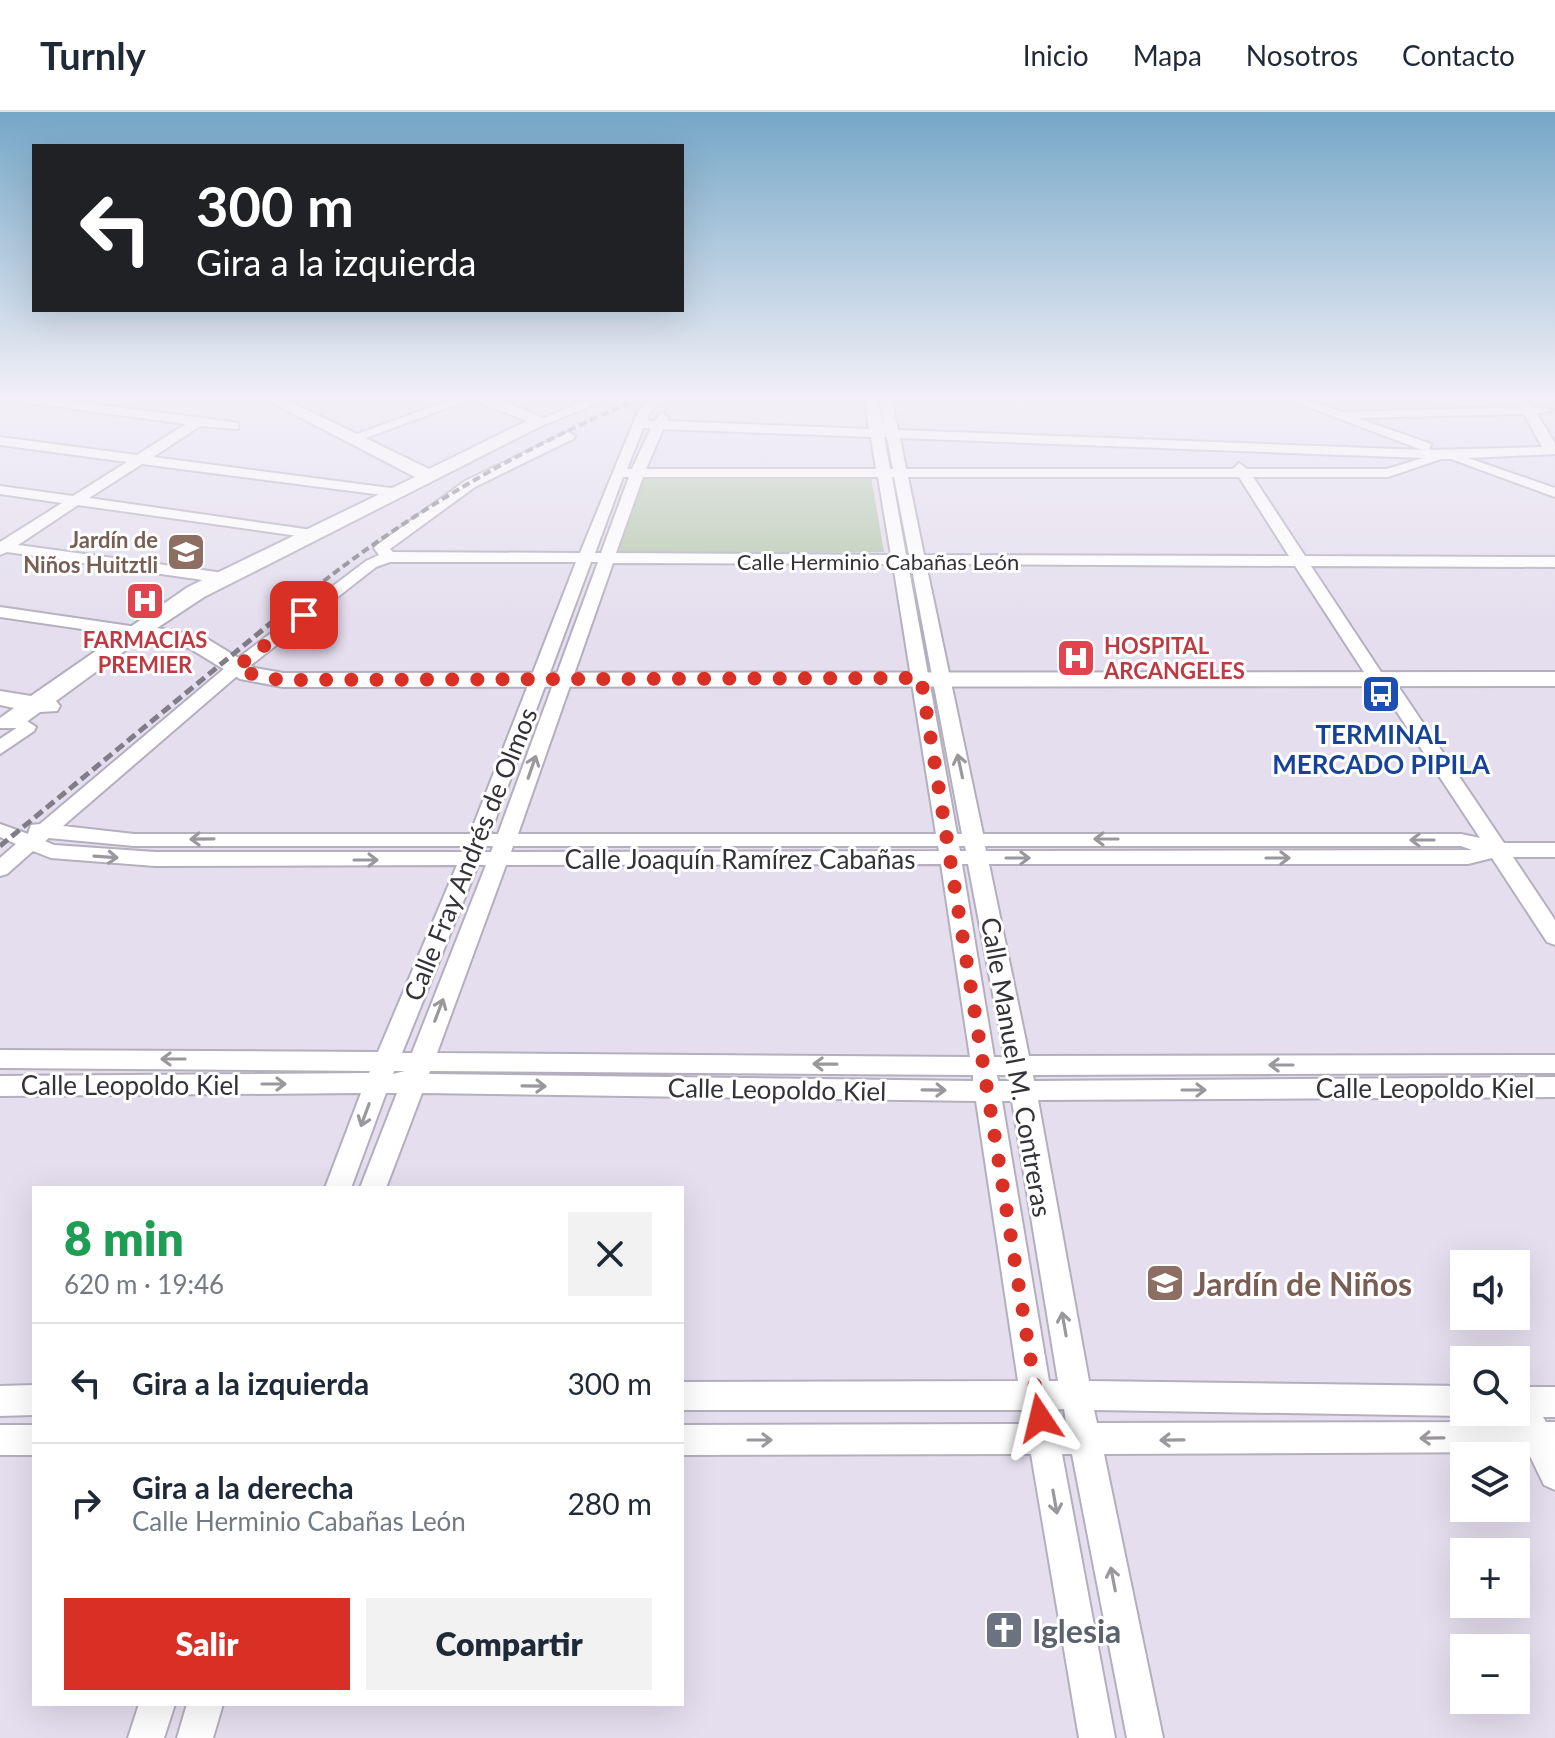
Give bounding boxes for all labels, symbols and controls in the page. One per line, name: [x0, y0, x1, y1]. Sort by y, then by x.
text: Turnly: [40, 32, 146, 78]
text: Inicio: [1023, 38, 1089, 72]
text: Mapa: [1133, 38, 1202, 72]
text: Nosotros: [1246, 38, 1358, 72]
text: Contacto: [1402, 38, 1515, 72]
text: 300 m: [196, 172, 354, 239]
icon: left: [64, 176, 168, 280]
text: Gira a la izquierda: [196, 240, 476, 284]
place label: Jardín de Niños Huitztli: [23, 526, 158, 578]
school or university icon: Jardín de Niños Huitztli: [165, 531, 207, 573]
street label: Calle Herminio Cabañas León: [737, 548, 1019, 575]
hospital icon: FARMACIAS PREMIER: [124, 580, 166, 622]
pin: [270, 581, 338, 649]
icon: arrive: [282, 593, 326, 637]
place label: FARMACIAS PREMIER: [83, 626, 207, 678]
place label: HOSPITAL ARCANGELES: [1103, 632, 1245, 684]
hospital icon: HOSPITAL ARCANGELES: [1055, 637, 1097, 679]
bus stop icon: TERMINAL MERCADO PIPILA: [1360, 673, 1402, 715]
street label: Calle Fray Andrés de Olmos: [397, 703, 543, 1005]
place label: TERMINAL MERCADO PIPILA: [1272, 718, 1491, 780]
one-way arrow: [951, 753, 966, 779]
one-way arrow: [526, 755, 540, 780]
one-way arrow: [1093, 831, 1120, 847]
one-way arrow: [189, 832, 216, 847]
one-way arrow: [1409, 832, 1436, 848]
street label: Calle Joaquín Ramírez Cabañas: [564, 843, 916, 875]
one-way arrow: [92, 850, 119, 865]
one-way arrow: [1004, 850, 1031, 866]
one-way arrow: [1264, 850, 1291, 866]
one-way arrow: [352, 852, 379, 868]
street label: Calle Manuel M. Contreras: [975, 915, 1059, 1219]
one-way arrow: [433, 998, 448, 1023]
one-way arrow: [160, 1051, 187, 1067]
one-way arrow: [812, 1056, 839, 1072]
one-way arrow: [1268, 1057, 1295, 1073]
street label: Calle Leopoldo Kiel: [21, 1069, 239, 1101]
street label: Calle Leopoldo Kiel: [667, 1071, 887, 1107]
street label: Calle Leopoldo Kiel: [1316, 1072, 1534, 1104]
one-way arrow: [260, 1076, 287, 1092]
one-way arrow: [520, 1078, 547, 1093]
one-way arrow: [1180, 1082, 1207, 1097]
one-way arrow: [920, 1083, 947, 1098]
one-way arrow: [357, 1102, 372, 1127]
text: 8 min: [64, 1209, 184, 1266]
button: close: [568, 1212, 652, 1296]
map controls: [1450, 1250, 1530, 1714]
button: sound: [1450, 1250, 1530, 1330]
school or university icon: Jardín de Niños: [1144, 1262, 1186, 1304]
place label: Jardín de Niños: [1193, 1264, 1412, 1303]
text: 620 m · 19:46: [64, 1268, 224, 1300]
one-way arrow: [1055, 1312, 1070, 1337]
button: search: [1450, 1346, 1530, 1426]
icon: left: [64, 1361, 108, 1405]
text: Gira a la izquierda: [132, 1365, 369, 1401]
text: 300 m: [567, 1365, 652, 1401]
position arrow: [998, 1376, 1082, 1460]
one-way arrow: [1419, 1430, 1446, 1446]
one-way arrow: [746, 1432, 773, 1448]
one-way arrow: [1159, 1432, 1186, 1448]
button: layers: [1450, 1442, 1530, 1522]
text: Gira a la derecha: [132, 1469, 354, 1505]
icon: right: [64, 1481, 108, 1525]
text: 280 m: [567, 1485, 652, 1521]
one-way arrow: [1048, 1488, 1063, 1514]
text: Calle Herminio Cabañas León: [132, 1505, 466, 1537]
button: +: [1450, 1538, 1530, 1618]
one-way arrow: [1105, 1567, 1120, 1592]
button: Salir: [64, 1598, 350, 1690]
button: Compartir: [366, 1598, 652, 1690]
church icon: Iglesia: [983, 1609, 1025, 1651]
place label: Iglesia: [1032, 1611, 1121, 1650]
button: −: [1450, 1634, 1530, 1714]

